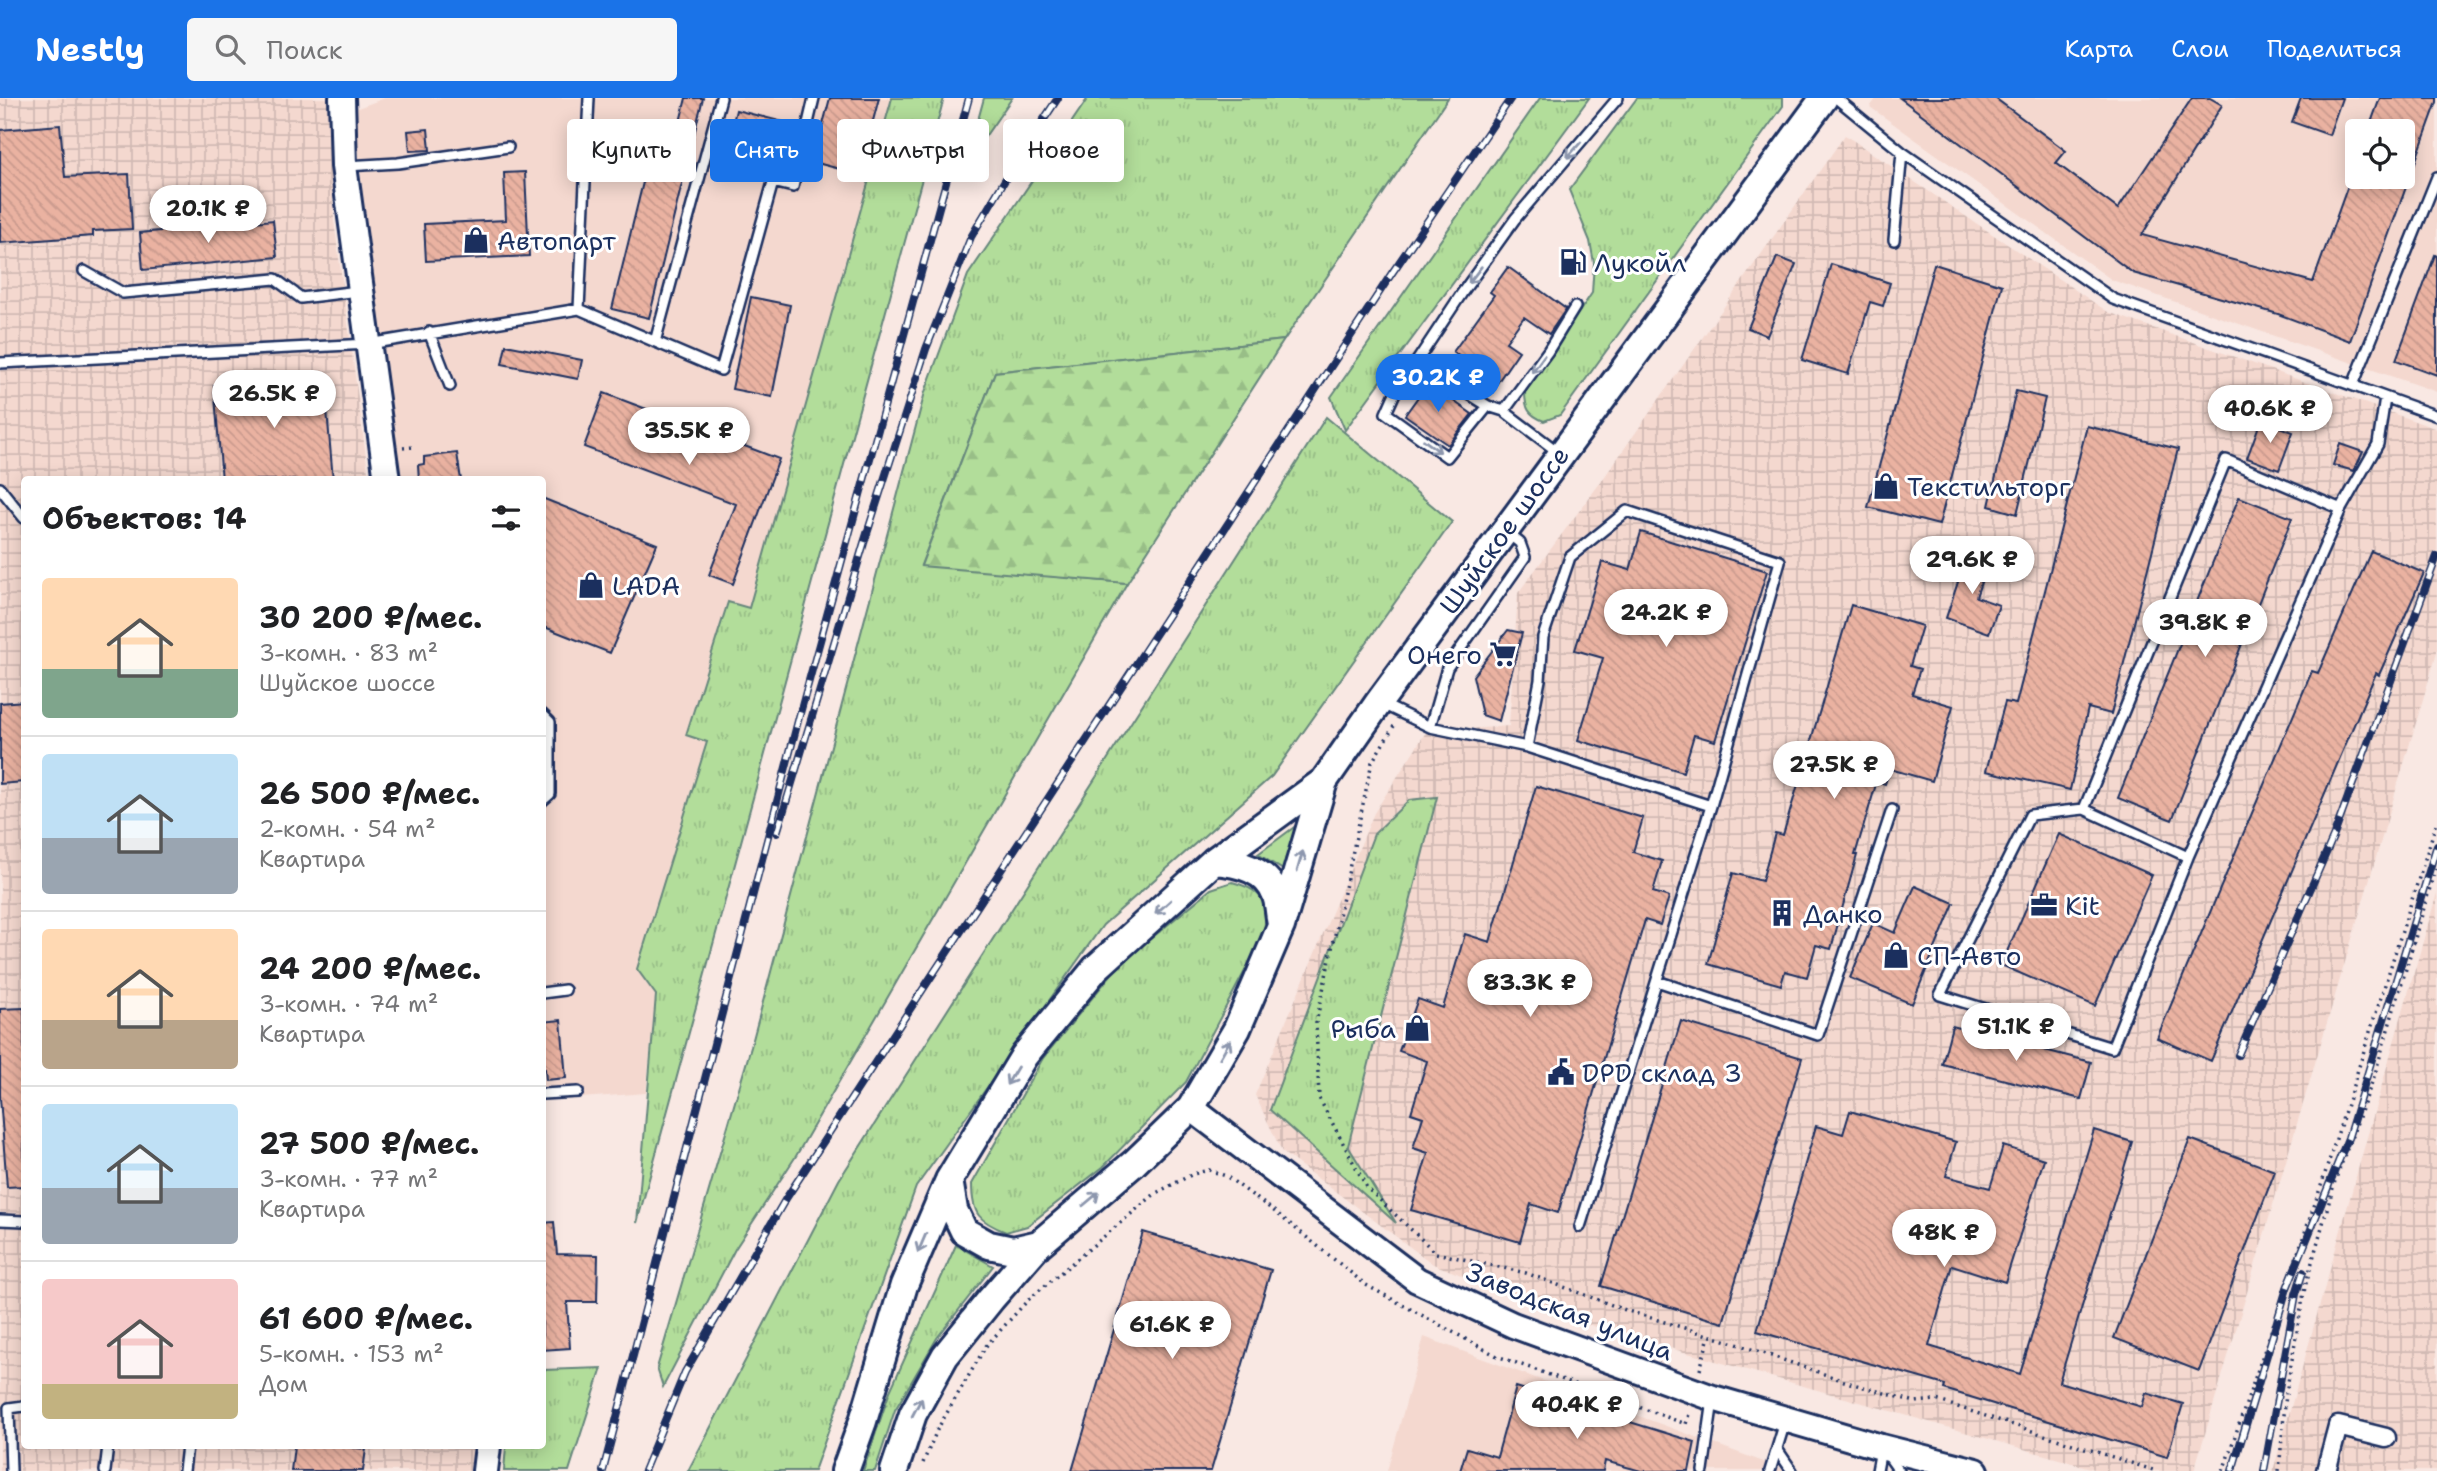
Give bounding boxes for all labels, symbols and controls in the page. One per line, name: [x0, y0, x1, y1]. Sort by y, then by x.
search box: [187, 18, 677, 81]
text: Nestly: [35, 27, 145, 72]
icon: search: [211, 30, 249, 68]
text: Поиск: [267, 32, 342, 67]
text: Карта: [2065, 33, 2133, 65]
text: Слои: [2171, 33, 2229, 65]
text: Поделиться: [2267, 33, 2402, 65]
chip: Купить: [567, 119, 696, 182]
chip: Снять: [710, 119, 823, 182]
chip: Фильтры: [837, 119, 989, 182]
chip: Новое: [1003, 119, 1124, 182]
map controls: [2345, 119, 2415, 189]
button: locate: [2345, 119, 2415, 189]
one-way arrow: [1566, 141, 1582, 159]
pin: 20.1K ₽: [143, 186, 273, 245]
text: 20.1K ₽: [166, 193, 250, 223]
place label: Автопарт: [497, 223, 616, 258]
shop icon: Автопарт: [461, 225, 491, 255]
place label: Лукойл: [1594, 245, 1687, 280]
fuel station icon: Лукойл: [1558, 247, 1588, 277]
one-way arrow: [1468, 265, 1483, 284]
pin: 30.2K ₽: [1373, 354, 1503, 414]
one-way arrow: [1531, 354, 1545, 373]
text: 30.2K ₽: [1392, 362, 1484, 392]
pin: 26.5K ₽: [209, 370, 339, 430]
text: 26.5K ₽: [228, 378, 320, 408]
pin: 40.6K ₽: [2205, 386, 2335, 445]
text: 40.6K ₽: [2224, 393, 2316, 423]
pin: 35.5K ₽: [624, 408, 754, 467]
text: 35.5K ₽: [644, 415, 734, 445]
one-way arrow: [1422, 439, 1441, 453]
street label: Шуйское шоссе: [1431, 439, 1577, 621]
place label: Текстильторг: [1907, 469, 2071, 504]
shop icon: Текстильторг: [1871, 471, 1901, 501]
text: Объектов: 14: [42, 498, 247, 539]
icon: filters: [487, 499, 525, 537]
pin: 29.6K ₽: [1907, 536, 2037, 596]
text: 29.6K ₽: [1926, 544, 2018, 574]
place label: LADA: [612, 568, 680, 603]
shop icon: LADA: [576, 570, 606, 600]
pin: 24.2K ₽: [1601, 589, 1731, 649]
text: 30 200 ₽/мес.: [259, 597, 482, 638]
text: 24.2K ₽: [1620, 597, 1712, 627]
pin: 39.8K ₽: [2140, 600, 2270, 659]
icon: home: [98, 606, 182, 690]
text: 39.8K ₽: [2158, 607, 2252, 637]
place label: Онего: [1407, 637, 1482, 672]
text: 3-комн. · 83 m²: [259, 638, 438, 668]
supermarket icon: Онего: [1488, 639, 1518, 669]
text: Шуйское шоссе: [259, 668, 436, 698]
pin: 27.5K ₽: [1769, 742, 1899, 801]
text: 27.5K ₽: [1789, 749, 1879, 779]
text: 26 500 ₽/мес.: [259, 773, 480, 814]
icon: home: [98, 782, 182, 866]
text: 2-комн. · 54 m²: [259, 814, 436, 844]
text: Квартира: [259, 844, 365, 874]
one-way arrow: [1295, 850, 1308, 872]
place label: Kit: [2065, 888, 2100, 923]
office icon: Kit: [2029, 890, 2059, 920]
place label: Данко: [1803, 896, 1883, 931]
building icon: Данко: [1767, 898, 1797, 928]
one-way arrow: [1154, 899, 1172, 915]
place label: СП-Авто: [1917, 938, 2021, 973]
shop icon: СП-Авто: [1881, 940, 1911, 970]
text: 24 200 ₽/мес.: [259, 948, 481, 989]
icon: home: [98, 957, 182, 1041]
pin: 83.3K ₽: [1465, 960, 1595, 1019]
text: 83.3K ₽: [1483, 967, 1577, 997]
text: 3-комн. · 74 m²: [259, 989, 438, 1019]
pin: 51.1K ₽: [1951, 1004, 2081, 1063]
place label: Рыба: [1330, 1011, 1396, 1046]
text: 51.1K ₽: [1977, 1011, 2055, 1041]
shop icon: Рыба: [1402, 1013, 1432, 1043]
text: Квартира: [259, 1019, 365, 1049]
one-way arrow: [1219, 1039, 1232, 1060]
place label: DPD склад 3: [1582, 1055, 1742, 1090]
public building icon: DPD склад 3: [1546, 1057, 1576, 1087]
one-way arrow: [1005, 1065, 1019, 1085]
text: 27 500 ₽/мес.: [259, 1123, 479, 1164]
icon: home: [98, 1132, 182, 1216]
text: 3-комн. · 77 m²: [259, 1164, 438, 1194]
one-way arrow: [1082, 1192, 1100, 1207]
text: Квартира: [259, 1194, 365, 1224]
pin: 48K ₽: [1895, 1210, 1993, 1269]
text: 48K ₽: [1908, 1217, 1980, 1247]
one-way arrow: [915, 1231, 928, 1253]
street label: Заводская улица: [1461, 1254, 1679, 1368]
text: 61 600 ₽/мес.: [259, 1298, 473, 1339]
pin: 61.6K ₽: [1107, 1302, 1237, 1361]
icon: home: [98, 1307, 182, 1391]
text: 61.6K ₽: [1129, 1309, 1215, 1339]
text: 5-комн. · 153 m²: [259, 1339, 444, 1369]
text: Дом: [259, 1369, 308, 1399]
pin: 40.4K ₽: [1512, 1382, 1642, 1441]
text: 40.4K ₽: [1531, 1389, 1623, 1419]
one-way arrow: [911, 1397, 925, 1418]

